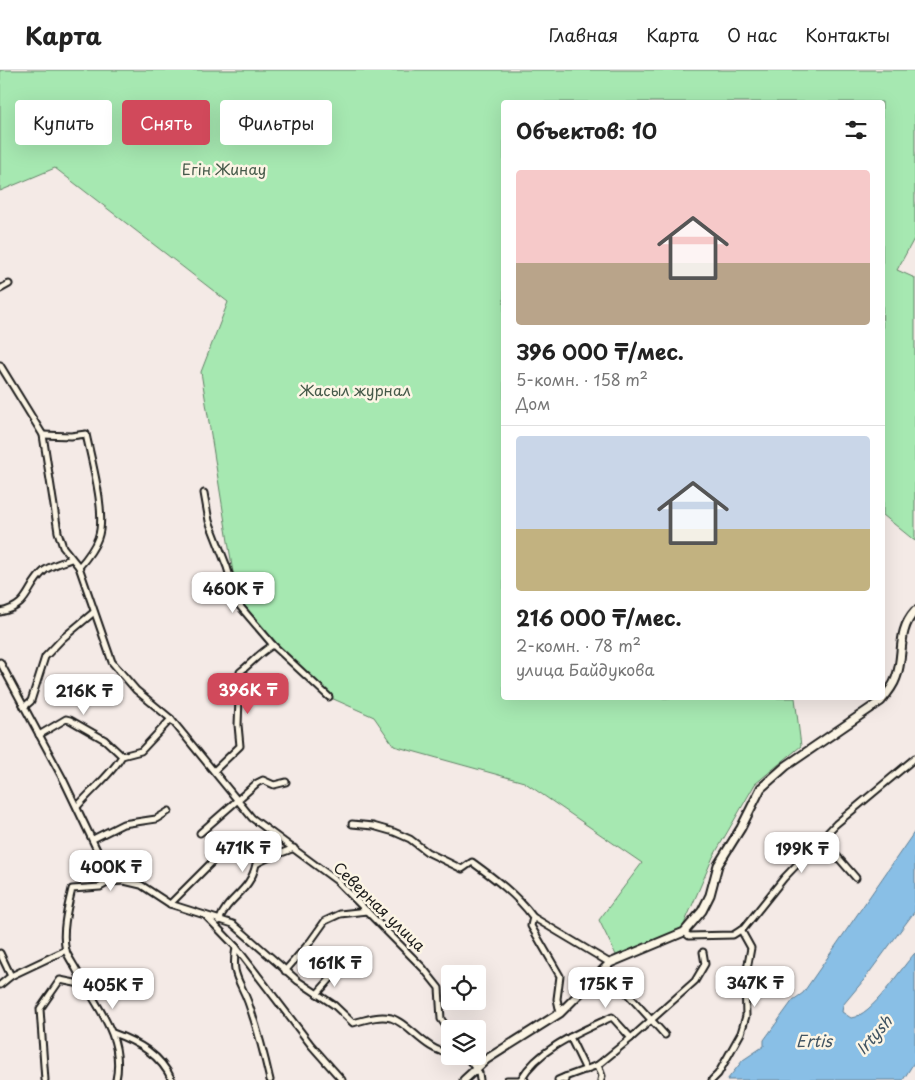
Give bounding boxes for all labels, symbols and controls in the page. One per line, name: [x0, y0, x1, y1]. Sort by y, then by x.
text: Карта: [25, 17, 102, 53]
text: Главная: [549, 21, 618, 48]
text: Карта: [646, 21, 699, 48]
text: О нас: [727, 21, 777, 48]
text: Контакты: [805, 21, 890, 48]
chip: Купить: [15, 100, 112, 145]
chip: Снять: [122, 100, 210, 145]
chip: Фильтры: [220, 100, 332, 145]
text: Объектов: 10: [516, 114, 657, 146]
icon: filters: [842, 116, 870, 144]
park label: Егін Жинау: [182, 157, 266, 180]
icon: home: [648, 203, 738, 293]
text: 396 000 ₸/мес.: [516, 335, 684, 367]
text: 5-комн. · 158 m²: [516, 367, 648, 391]
park label: Жасыл журнал: [299, 378, 411, 401]
text: Дом: [516, 391, 550, 415]
icon: home: [648, 468, 738, 558]
pin: 460K ₸: [192, 572, 274, 614]
text: 460K ₸: [203, 576, 263, 600]
text: 216 000 ₸/мес.: [516, 601, 682, 633]
text: 2-комн. · 78 m²: [516, 633, 641, 657]
text: улица Байдукова: [516, 657, 654, 681]
pin: 396K ₸: [207, 672, 289, 715]
pin: 216K ₸: [43, 674, 125, 716]
text: 396K ₸: [219, 677, 277, 701]
text: 216K ₸: [55, 678, 113, 702]
pin: 471K ₸: [202, 830, 284, 873]
pin: 199K ₸: [761, 832, 843, 874]
text: 471K ₸: [216, 835, 270, 859]
text: 199K ₸: [775, 836, 829, 860]
pin: 400K ₸: [70, 850, 152, 892]
text: 400K ₸: [80, 854, 142, 878]
street label: Северная улица: [329, 856, 432, 956]
pin: 161K ₸: [294, 946, 376, 988]
text: 161K ₸: [309, 950, 361, 974]
map controls: [441, 965, 486, 1065]
button: locate: [441, 965, 486, 1010]
pin: 175K ₸: [565, 966, 647, 1009]
pin: 347K ₸: [714, 966, 796, 1008]
pin: 405K ₸: [72, 968, 154, 1010]
text: 347K ₸: [726, 970, 784, 994]
text: 175K ₸: [579, 971, 633, 995]
text: 405K ₸: [83, 972, 143, 996]
water label: Irtysh: [849, 1009, 898, 1059]
button: layers: [441, 1020, 486, 1065]
water label: Ertis: [796, 1028, 834, 1052]

